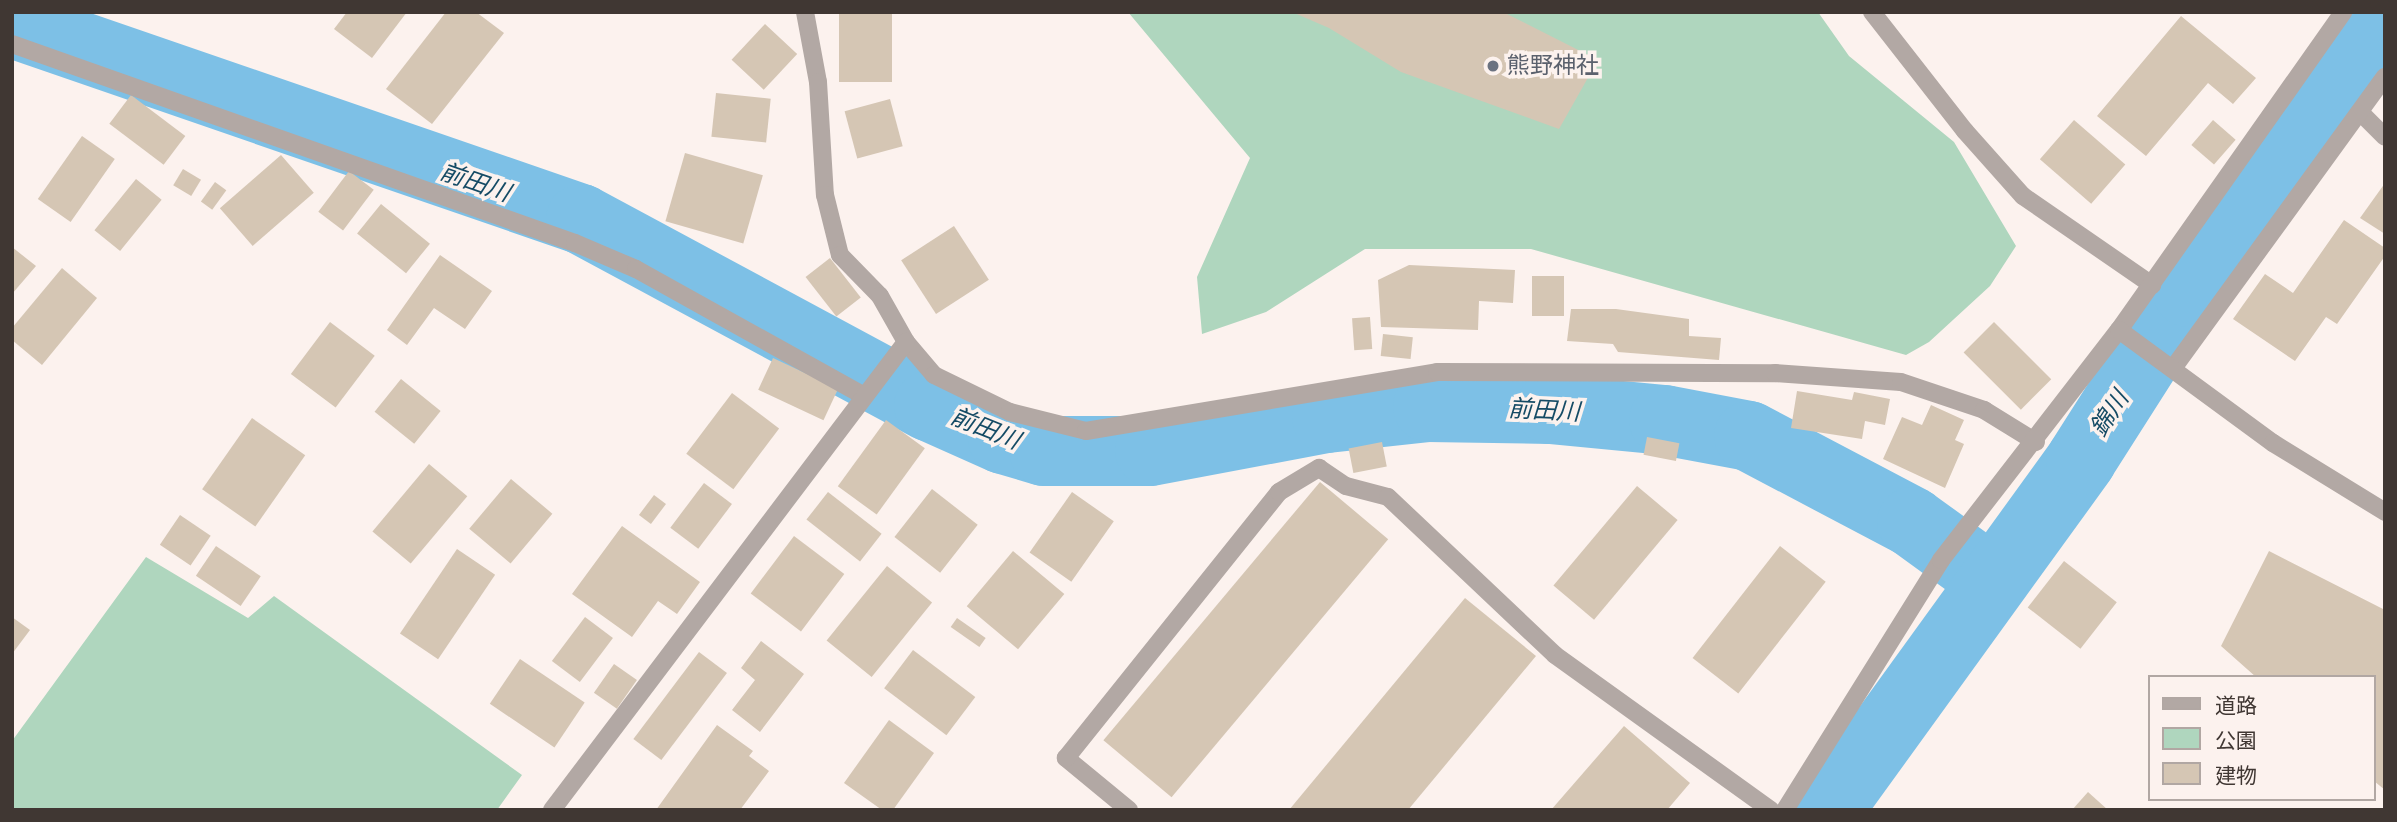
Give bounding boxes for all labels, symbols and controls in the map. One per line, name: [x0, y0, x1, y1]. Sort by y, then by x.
place label: 熊野神社: [1507, 52, 1599, 80]
marker: 熊野神社: [1485, 58, 1501, 74]
water label: 前田川: [436, 158, 514, 208]
water label: 錦川: [2085, 386, 2135, 442]
water label: 前田川: [1507, 395, 1581, 427]
water label: 前田川: [946, 402, 1024, 456]
legend: [2148, 675, 2376, 801]
text: 道路: [2215, 694, 2257, 719]
text: 公園: [2215, 729, 2257, 754]
text: 建物: [2215, 764, 2257, 789]

